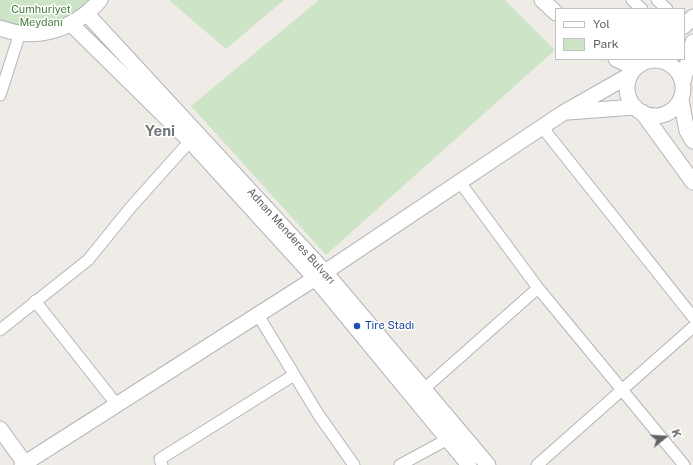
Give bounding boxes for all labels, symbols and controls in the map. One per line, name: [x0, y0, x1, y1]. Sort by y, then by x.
park label: Cumhuriyet Meydanı: [11, 3, 71, 29]
legend: [555, 8, 685, 60]
text: Yol: [593, 17, 610, 31]
text: Park: [593, 37, 619, 51]
district label: Yeni: [145, 122, 175, 140]
street label: Adnan Menderes Bulvarı: [244, 185, 338, 287]
place label: Tire Stadı: [365, 319, 414, 333]
marker: Tire Stadı: [352, 321, 362, 331]
north arrow: [645, 417, 685, 457]
text: K: [669, 428, 683, 439]

